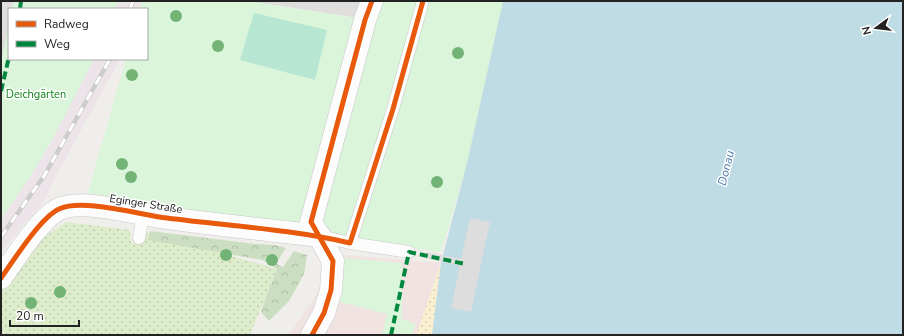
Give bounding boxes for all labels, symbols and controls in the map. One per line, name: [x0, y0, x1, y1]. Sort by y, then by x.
legend: [8, 8, 148, 60]
north arrow: [856, 8, 896, 48]
text: Radweg: [44, 16, 89, 32]
text: N: [859, 25, 875, 36]
text: Weg: [44, 36, 70, 52]
park label: Deichgärten: [6, 87, 66, 102]
water label: Donau: [714, 149, 738, 187]
street label: Eginger Straße: [108, 191, 184, 217]
scale bar: [10, 302, 79, 328]
text: 20 m: [16, 308, 44, 324]

